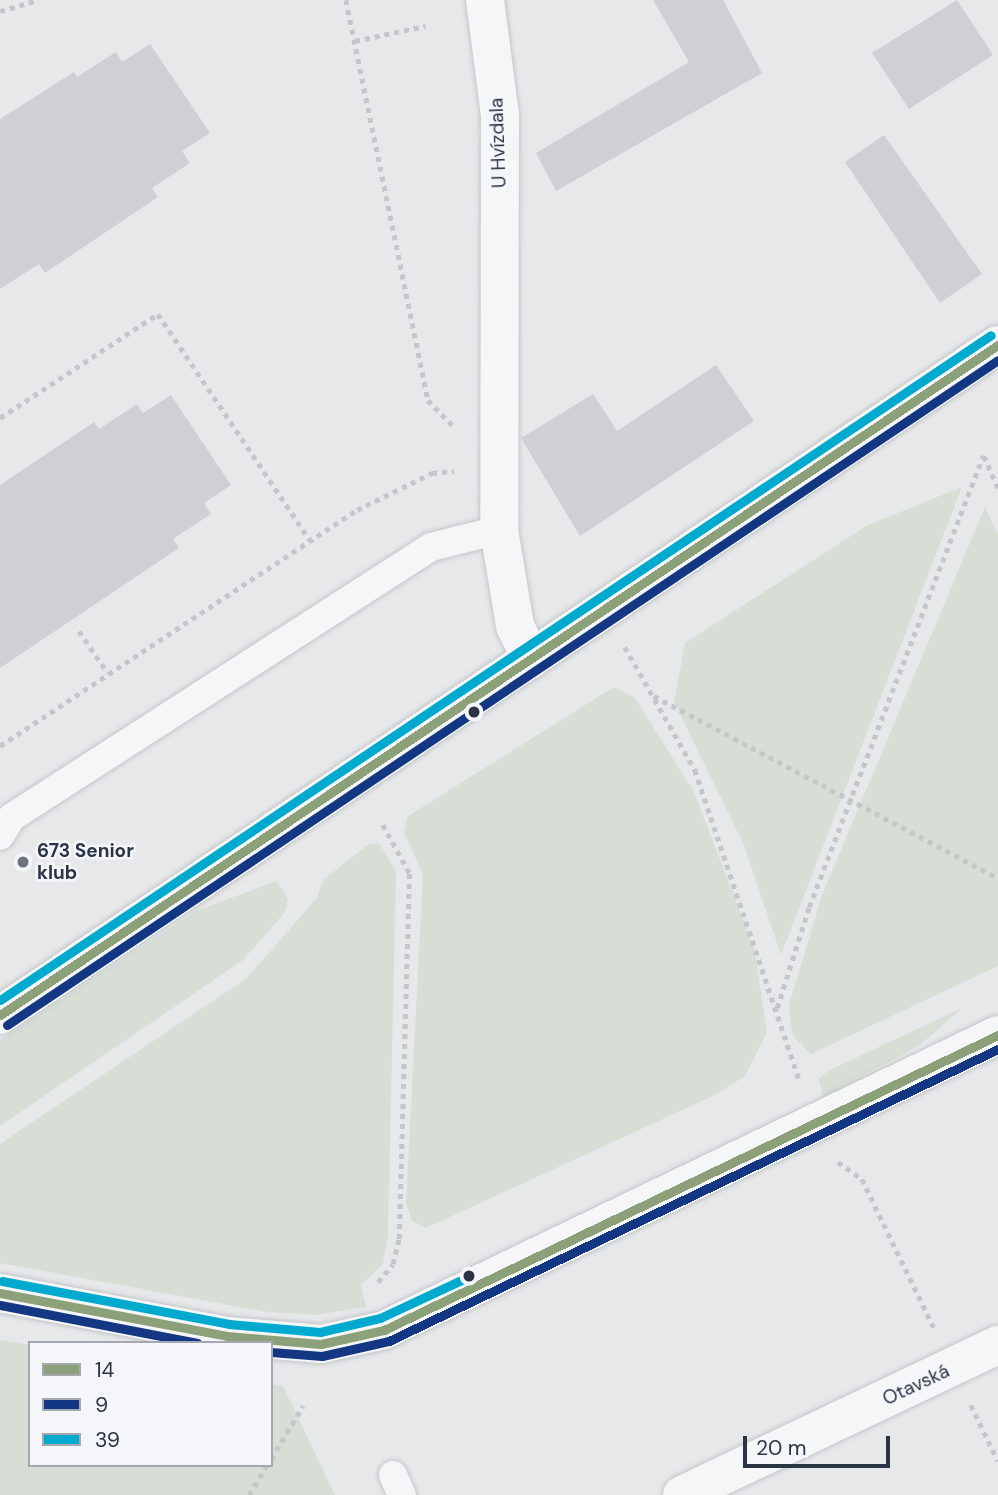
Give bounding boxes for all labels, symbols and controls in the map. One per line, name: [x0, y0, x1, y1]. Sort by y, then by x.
street label: U Hvízdala: [485, 98, 511, 188]
unlabelled marker: [467, 705, 481, 719]
place label: 673 Senior klub: [37, 840, 134, 884]
marker: 673 Senior klub: [15, 854, 31, 870]
unlabelled marker: [462, 1269, 476, 1283]
legend: [28, 1341, 273, 1467]
text: 14: [95, 1356, 114, 1384]
street label: Otavská: [879, 1360, 953, 1410]
text: 9: [95, 1391, 108, 1419]
scale bar: [746, 1422, 893, 1466]
text: 39: [95, 1426, 120, 1454]
text: 20 m: [756, 1434, 807, 1462]

